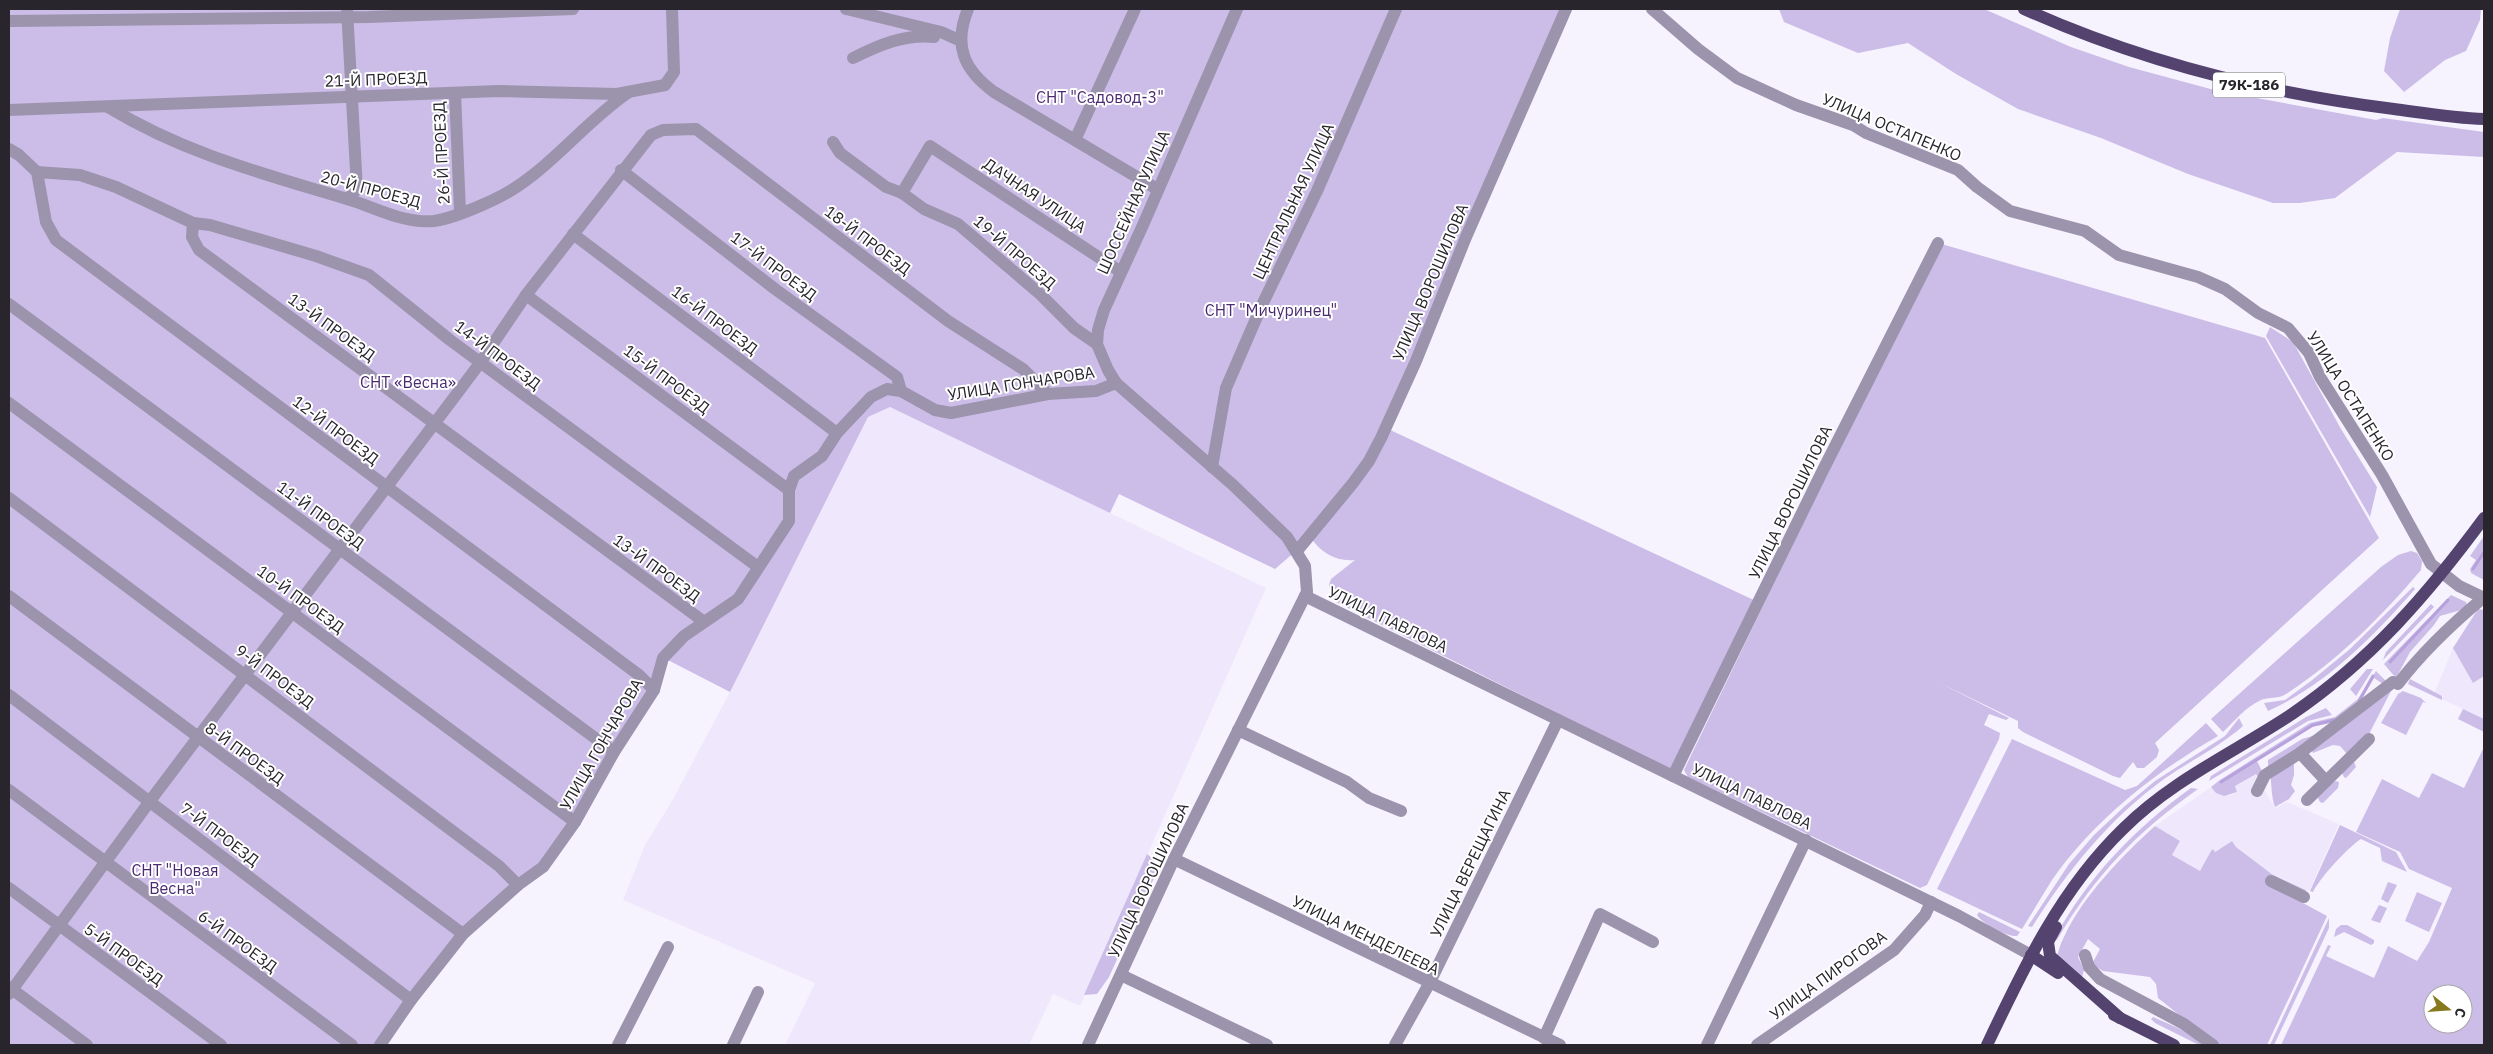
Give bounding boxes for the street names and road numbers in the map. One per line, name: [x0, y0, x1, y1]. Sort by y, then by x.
street label: 21-Й ПРОЕЗД: [324, 67, 428, 91]
road number: 79К-186: [2213, 72, 2285, 98]
street label: УЛИЦА ОСТАПЕНКО: [1819, 89, 1965, 165]
street label: 26-Й ПРОЕЗД: [428, 101, 454, 205]
street label: ЦЕНТРАЛЬНАЯ УЛИЦА: [1248, 120, 1338, 282]
street label: ШОССЕЙНАЯ УЛИЦА: [1092, 127, 1174, 277]
street label: ДАЧНАЯ УЛИЦА: [980, 153, 1090, 237]
street label: 20-Й ПРОЕЗД: [319, 166, 424, 212]
street label: УЛИЦА ВОРОШИЛОВА: [1388, 200, 1472, 364]
street label: 18-Й ПРОЕЗД: [821, 201, 915, 279]
street label: 19-Й ПРОЕЗД: [970, 211, 1061, 294]
street label: 17-Й ПРОЕЗД: [727, 227, 821, 305]
street label: 16-Й ПРОЕЗД: [668, 281, 762, 359]
street label: 13-Й ПРОЕЗД: [284, 289, 380, 366]
street label: 14-Й ПРОЕЗД: [451, 316, 545, 394]
street label: УЛИЦА ОСТАПЕНКО: [2303, 327, 2399, 465]
street label: 15-Й ПРОЕЗД: [620, 340, 714, 418]
street label: УЛИЦА ГОНЧАРОВА: [946, 361, 1096, 405]
street label: 12-Й ПРОЕЗД: [289, 391, 383, 469]
street label: УЛИЦА ВОРОШИЛОВА: [1744, 422, 1836, 582]
street label: 11-Й ПРОЕЗД: [273, 477, 369, 554]
street label: 13-Й ПРОЕЗД: [609, 530, 705, 607]
street label: 10-Й ПРОЕЗД: [253, 561, 349, 638]
street label: УЛИЦА ПАВЛОВА: [1325, 581, 1451, 657]
street label: 9-Й ПРОЕЗД: [232, 640, 319, 712]
street label: УЛИЦА ГОНЧАРОВА: [555, 675, 647, 813]
street label: 8-Й ПРОЕЗД: [201, 717, 289, 789]
street label: УЛИЦА ПАВЛОВА: [1689, 758, 1815, 834]
street label: УЛИЦА ВЕРЕЩАГИНА: [1425, 786, 1515, 940]
street label: 7-Й ПРОЕЗД: [177, 798, 264, 870]
street label: УЛИЦА ВОРОШИЛОВА: [1103, 799, 1193, 961]
street label: УЛИЦА МЕНДЕЛЕЕВА: [1289, 891, 1443, 979]
street label: 6-Й ПРОЕЗД: [194, 905, 282, 977]
street label: 5-Й ПРОЕЗД: [80, 918, 168, 990]
street label: УЛИЦА ПИРОГОВА: [1766, 926, 1890, 1024]

